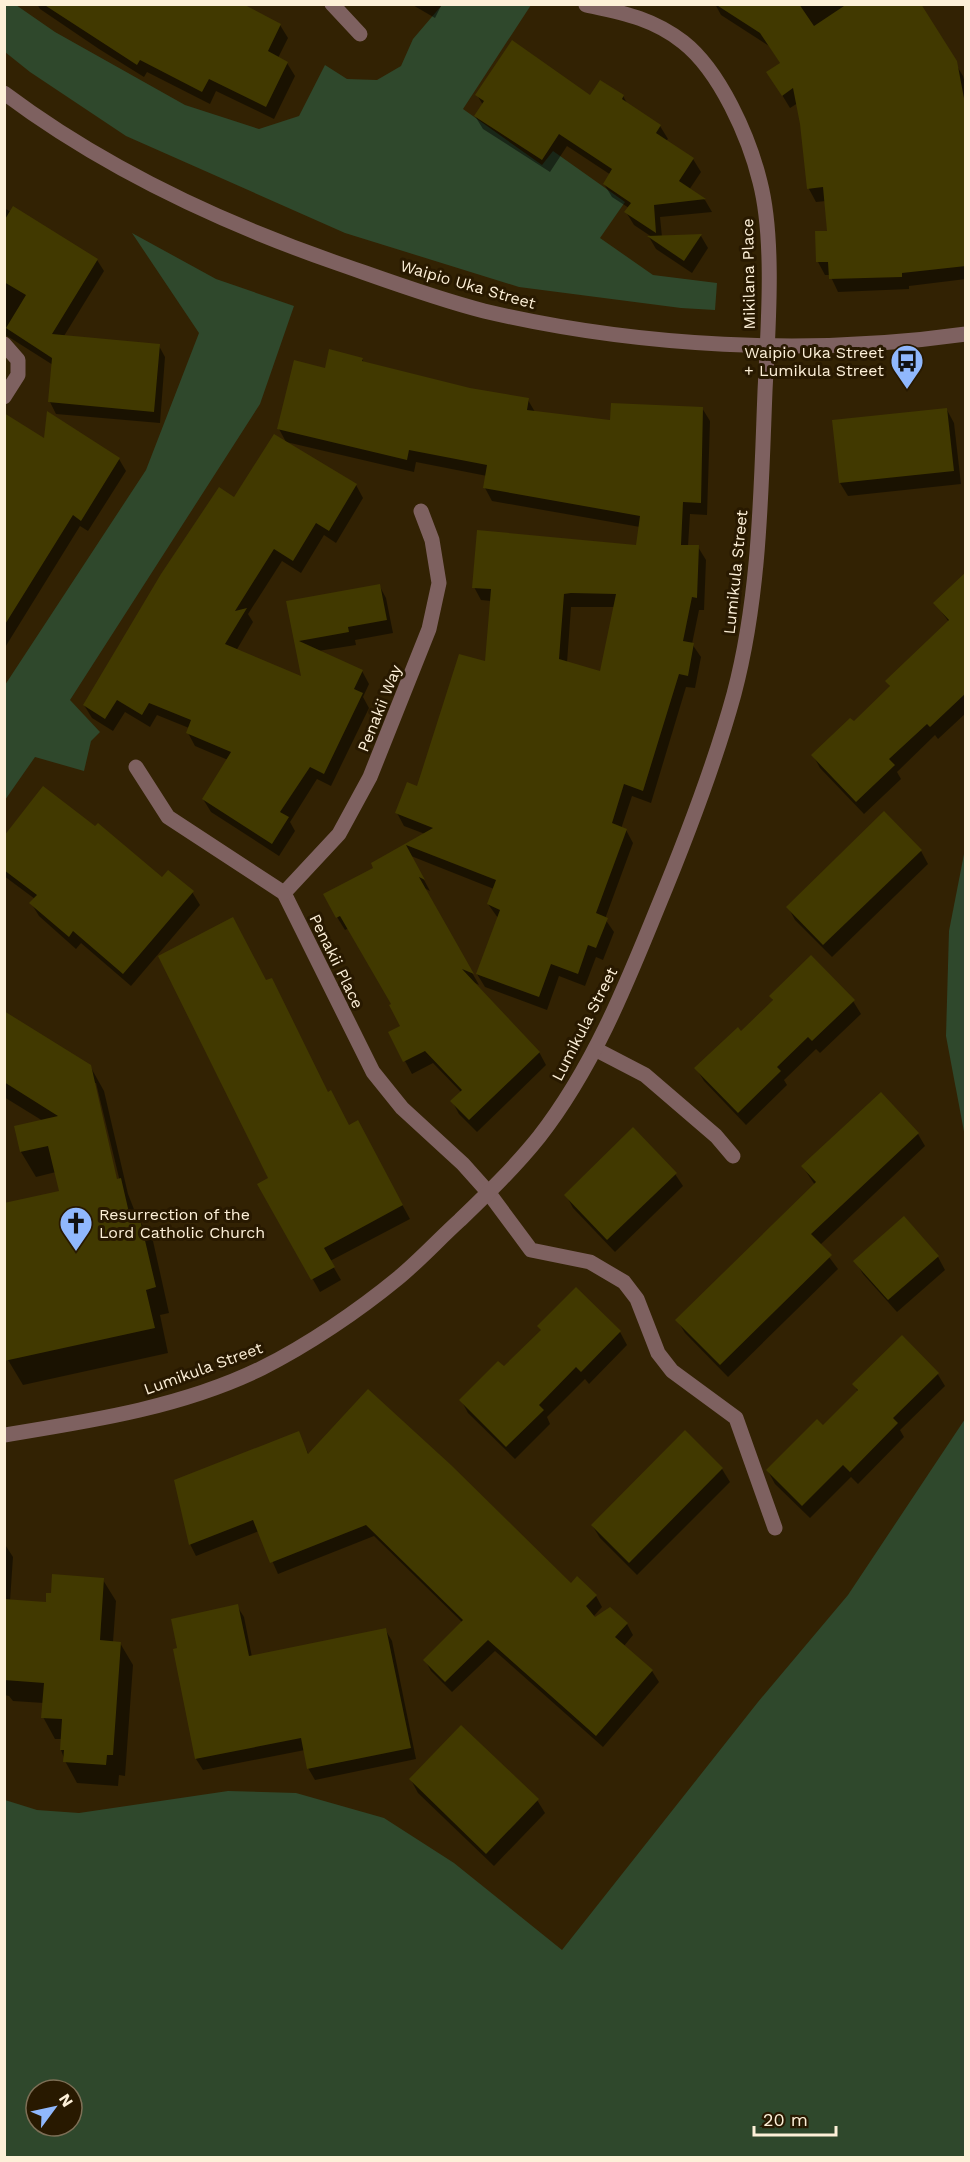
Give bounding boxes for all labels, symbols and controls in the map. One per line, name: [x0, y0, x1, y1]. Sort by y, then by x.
street label: Mikilana Place: [738, 218, 759, 330]
street label: Waipio Uka Street: [398, 256, 538, 313]
place label: Waipio Uka Street + Lumikula Street: [744, 343, 884, 380]
bus stop icon: Waipio Uka Street + Lumikula Street: [889, 343, 925, 390]
street label: Lumikula Street: [720, 509, 752, 635]
street label: Penakii Way: [353, 661, 406, 754]
street label: Penakii Place: [305, 911, 368, 1012]
street label: Lumikula Street: [548, 964, 621, 1084]
church icon: Resurrection of the Lord Catholic Church: [58, 1205, 94, 1252]
place label: Resurrection of the Lord Catholic Church: [99, 1205, 265, 1242]
street label: Lumikula Street: [141, 1338, 265, 1399]
north arrow: [24, 2078, 84, 2138]
text: N: [55, 2090, 77, 2110]
scale bar: [754, 2099, 836, 2137]
text: 20 m: [763, 2109, 808, 2130]

